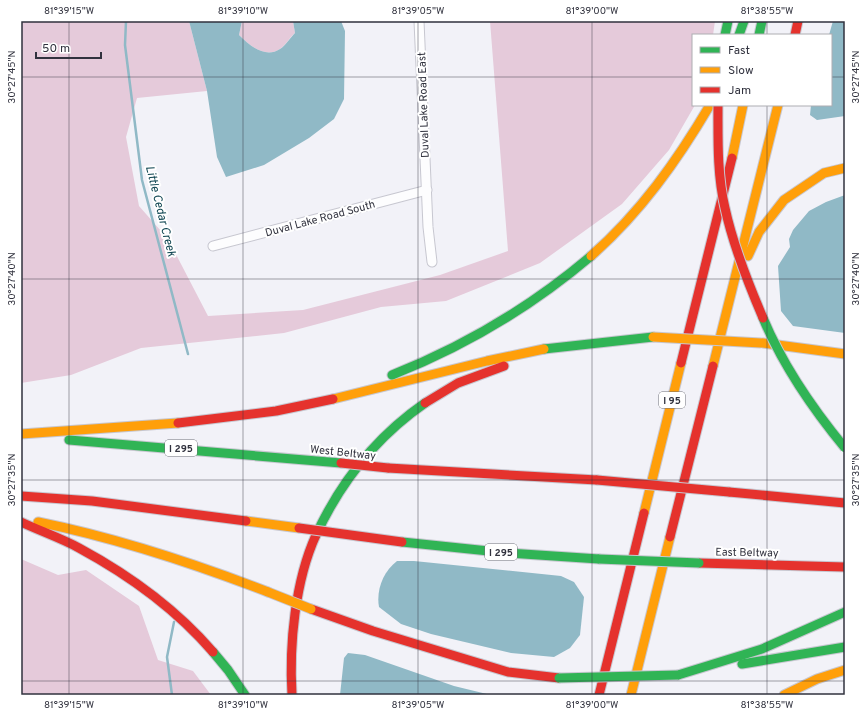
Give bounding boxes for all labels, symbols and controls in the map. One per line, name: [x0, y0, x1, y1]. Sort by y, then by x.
text: 81°39'15"W: [44, 5, 94, 18]
text: 81°39'10"W: [218, 5, 268, 18]
text: 81°39'05"W: [392, 5, 444, 18]
text: 81°39'00"W: [565, 5, 619, 18]
text: 81°38'55"W: [740, 5, 794, 18]
scale bar: [36, 34, 101, 60]
legend: [692, 34, 832, 106]
text: 50 m: [42, 41, 70, 57]
text: Fast: [728, 43, 750, 59]
text: 30°27'45"N: [6, 50, 19, 104]
text: 30°27'45"N: [850, 50, 863, 104]
street label: Duval Lake Road East: [415, 52, 433, 158]
text: Slow: [728, 63, 754, 79]
text: Jam: [728, 83, 751, 99]
water label: Little Cedar Creek: [141, 164, 179, 259]
street label: Duval Lake Road South: [264, 198, 377, 240]
text: 30°27'40"N: [6, 252, 19, 306]
text: 30°27'40"N: [850, 252, 863, 306]
road number: I 95: [659, 392, 685, 408]
road number: I 295: [165, 440, 197, 456]
street label: West Beltway: [309, 443, 377, 463]
text: 30°27'35"N: [6, 453, 19, 507]
text: 30°27'35"N: [850, 453, 863, 507]
road number: I 295: [485, 544, 517, 560]
street label: East Beltway: [715, 545, 779, 561]
text: 81°39'15"W: [44, 699, 94, 712]
text: 81°39'10"W: [218, 699, 268, 712]
text: 81°39'05"W: [392, 699, 444, 712]
text: 81°39'00"W: [565, 699, 619, 712]
text: 81°38'55"W: [740, 699, 794, 712]

